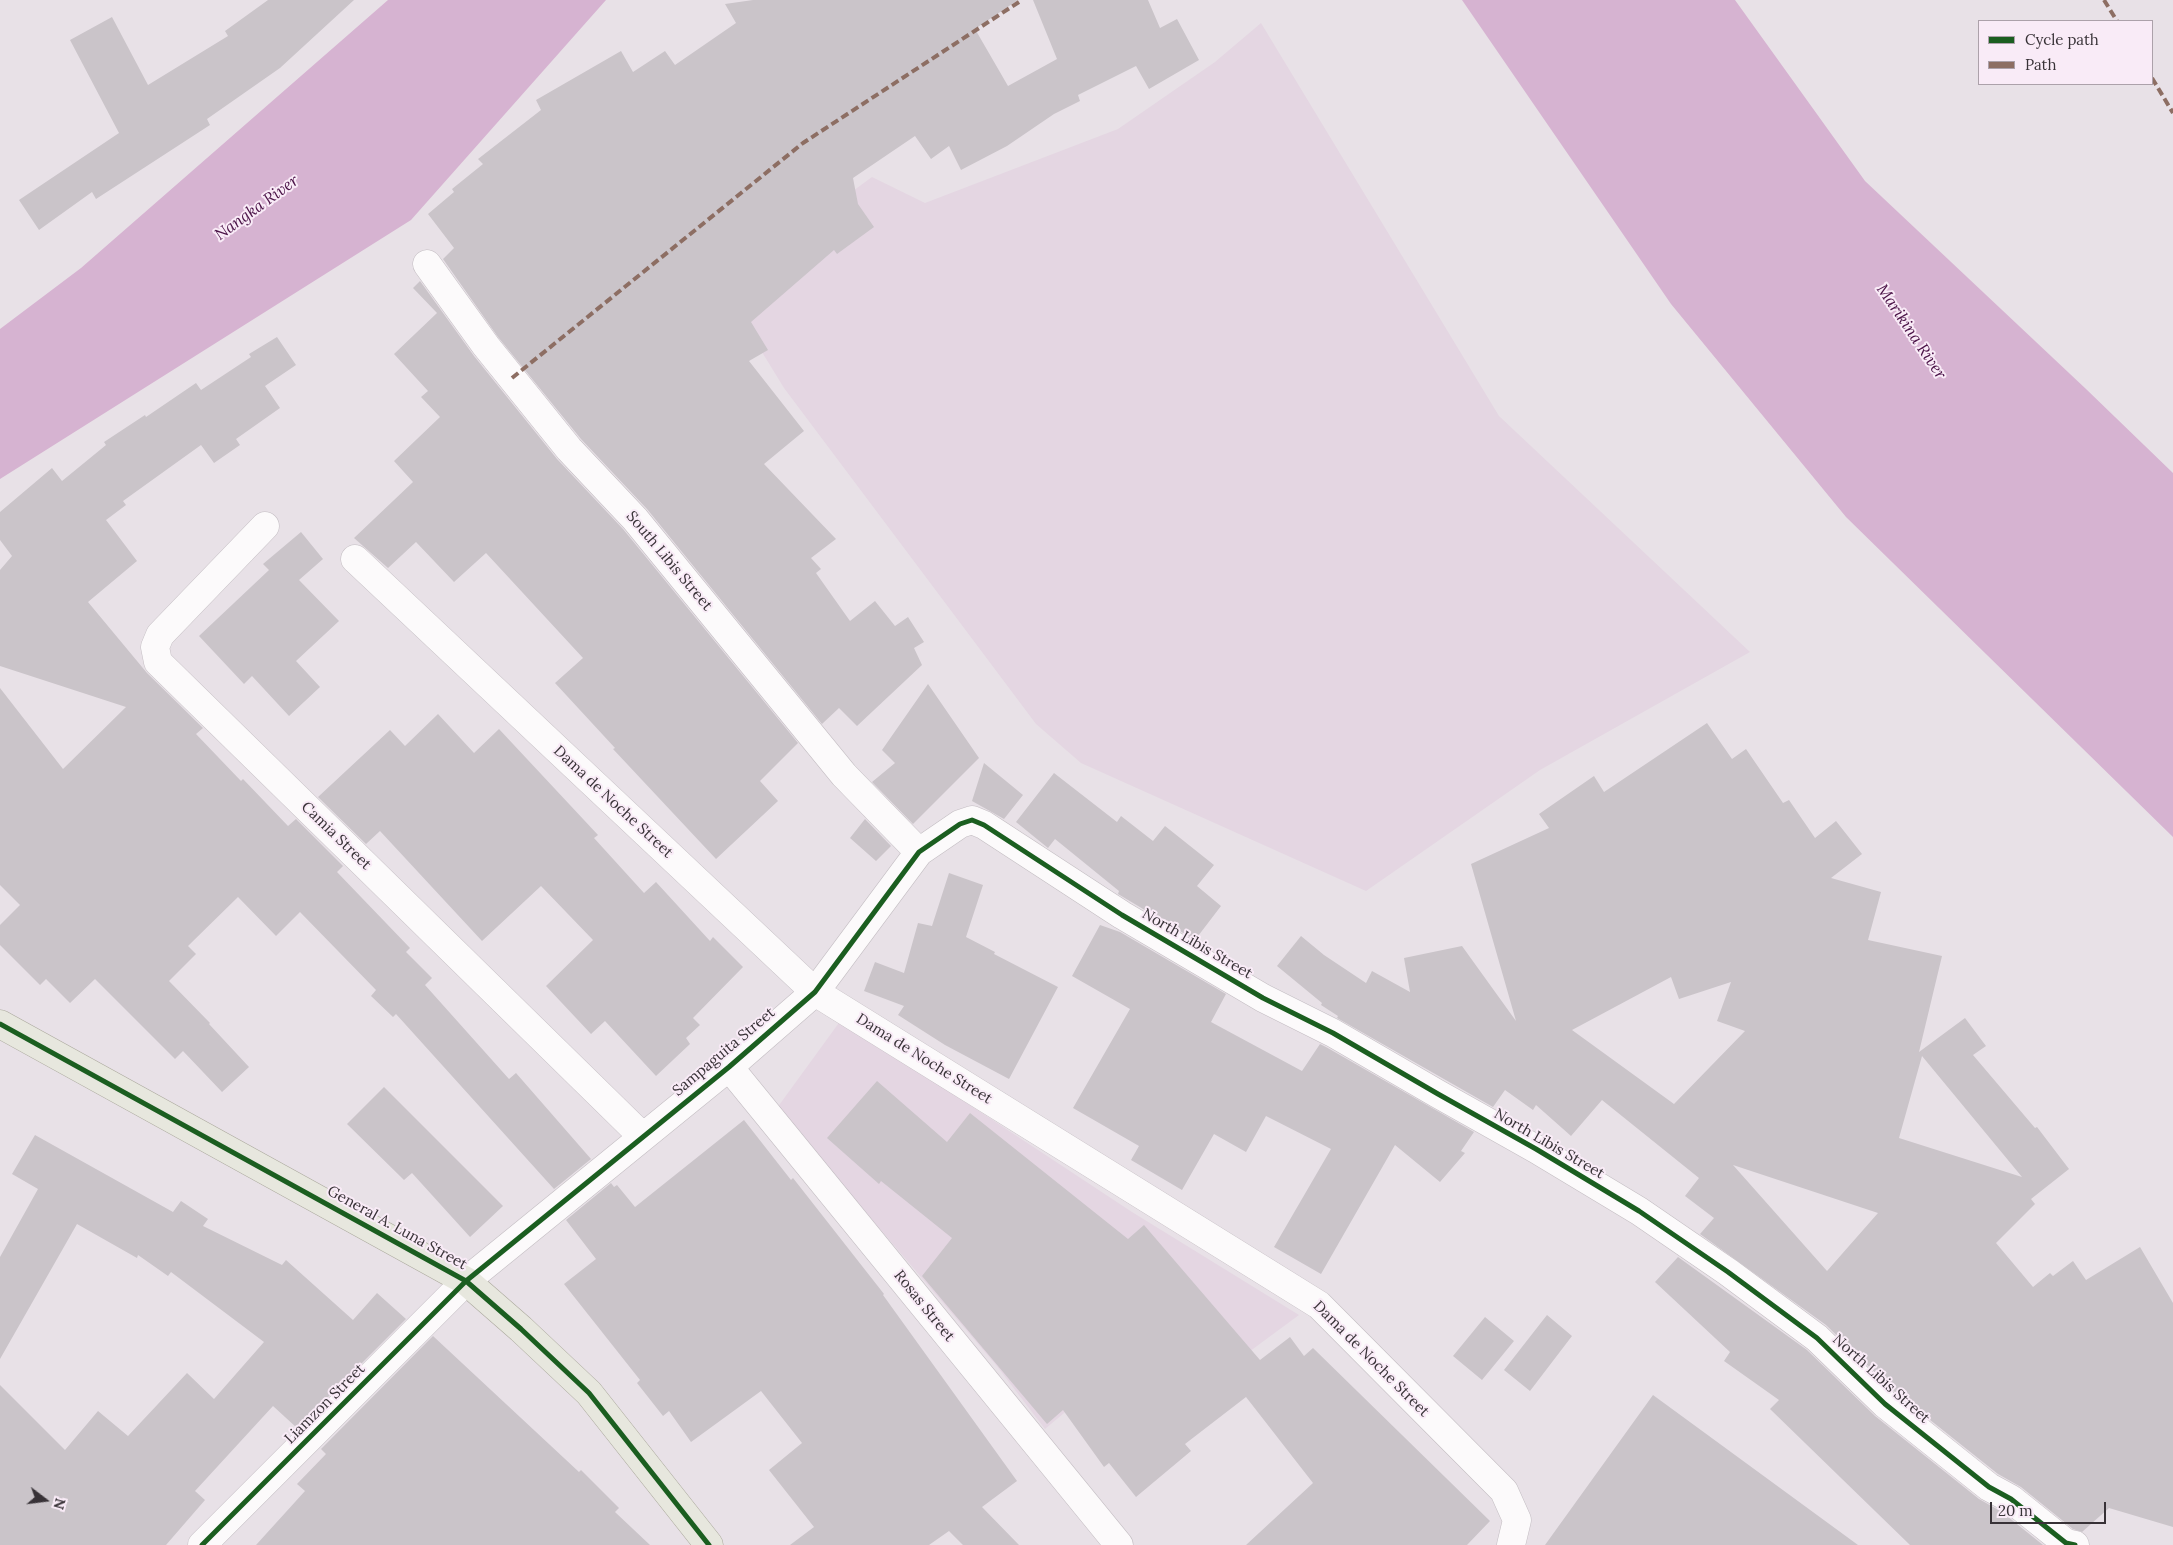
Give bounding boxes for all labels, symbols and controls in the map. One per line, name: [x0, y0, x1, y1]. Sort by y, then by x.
legend: [1978, 20, 2153, 85]
text: Cycle path: [2025, 30, 2099, 49]
text: Path: [2025, 55, 2056, 74]
water label: Nangka River: [211, 171, 303, 245]
water label: Marikina River: [1872, 281, 1950, 383]
street label: South Libis Street: [622, 508, 716, 614]
street label: Dama de Noche Street: [550, 742, 676, 862]
street label: Camia Street: [297, 798, 375, 874]
street label: North Libis Street: [1139, 905, 1255, 983]
street label: Sampaguita Street: [669, 1004, 779, 1100]
street label: Dama de Noche Street: [853, 1010, 995, 1108]
street label: North Libis Street: [1491, 1105, 1607, 1183]
street label: General A. Luna Street: [324, 1182, 470, 1274]
street label: Rosas Street: [890, 1267, 958, 1345]
street label: Dama de Noche Street: [1309, 1297, 1433, 1421]
street label: North Libis Street: [1829, 1331, 1933, 1427]
street label: Liamzon Street: [281, 1360, 369, 1448]
north arrow: [20, 1475, 70, 1525]
scale bar: [1993, 1492, 2109, 1524]
text: N: [49, 1496, 70, 1511]
text: 20 m: [1998, 1501, 2033, 1520]

